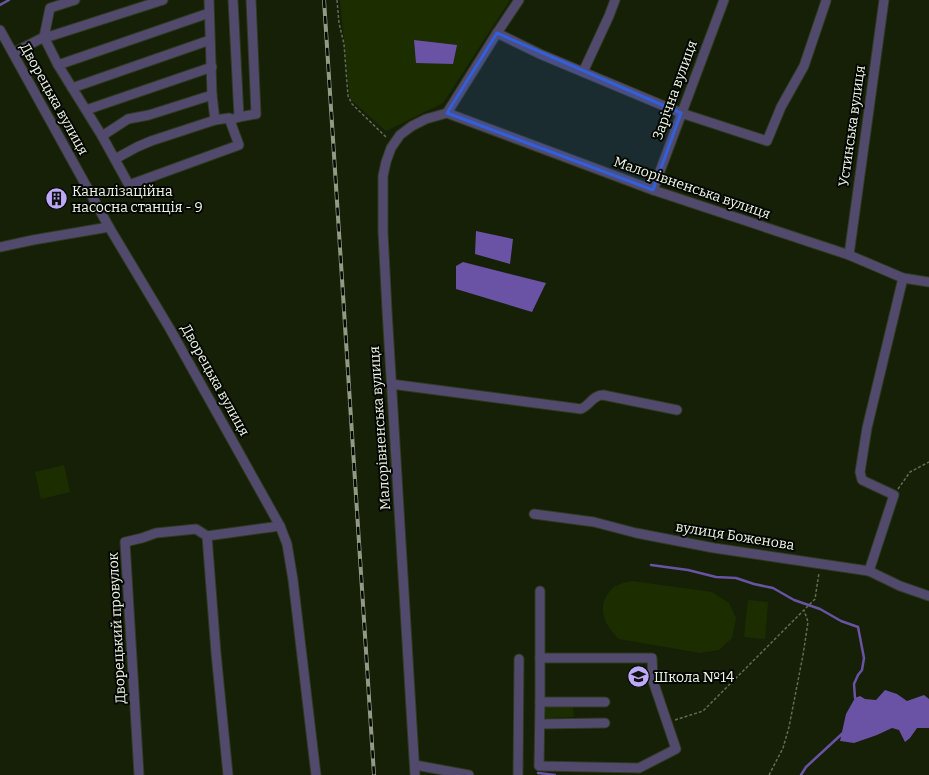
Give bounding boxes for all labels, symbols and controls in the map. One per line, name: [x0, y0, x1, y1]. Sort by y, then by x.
street label: Зарічна вулиця: [649, 38, 701, 142]
street label: Дворецька вулиця: [16, 40, 92, 158]
street label: Устинська вулиця: [835, 64, 869, 188]
street label: Малорівненська вулиця: [612, 153, 773, 223]
place label: Каналізаційна насосна станція - 9: [72, 183, 203, 216]
building icon: Каналізаційна насосна станція - 9: [43, 186, 69, 212]
street label: Дворецька вулиця: [177, 321, 253, 439]
street label: Малорівненська вулиця: [366, 345, 394, 511]
street label: вулиця Боженова: [674, 518, 796, 554]
street label: Дворецький провулок: [105, 551, 129, 704]
school or university icon: Школа №14: [626, 664, 652, 690]
place label: Школа №14: [654, 669, 734, 686]

